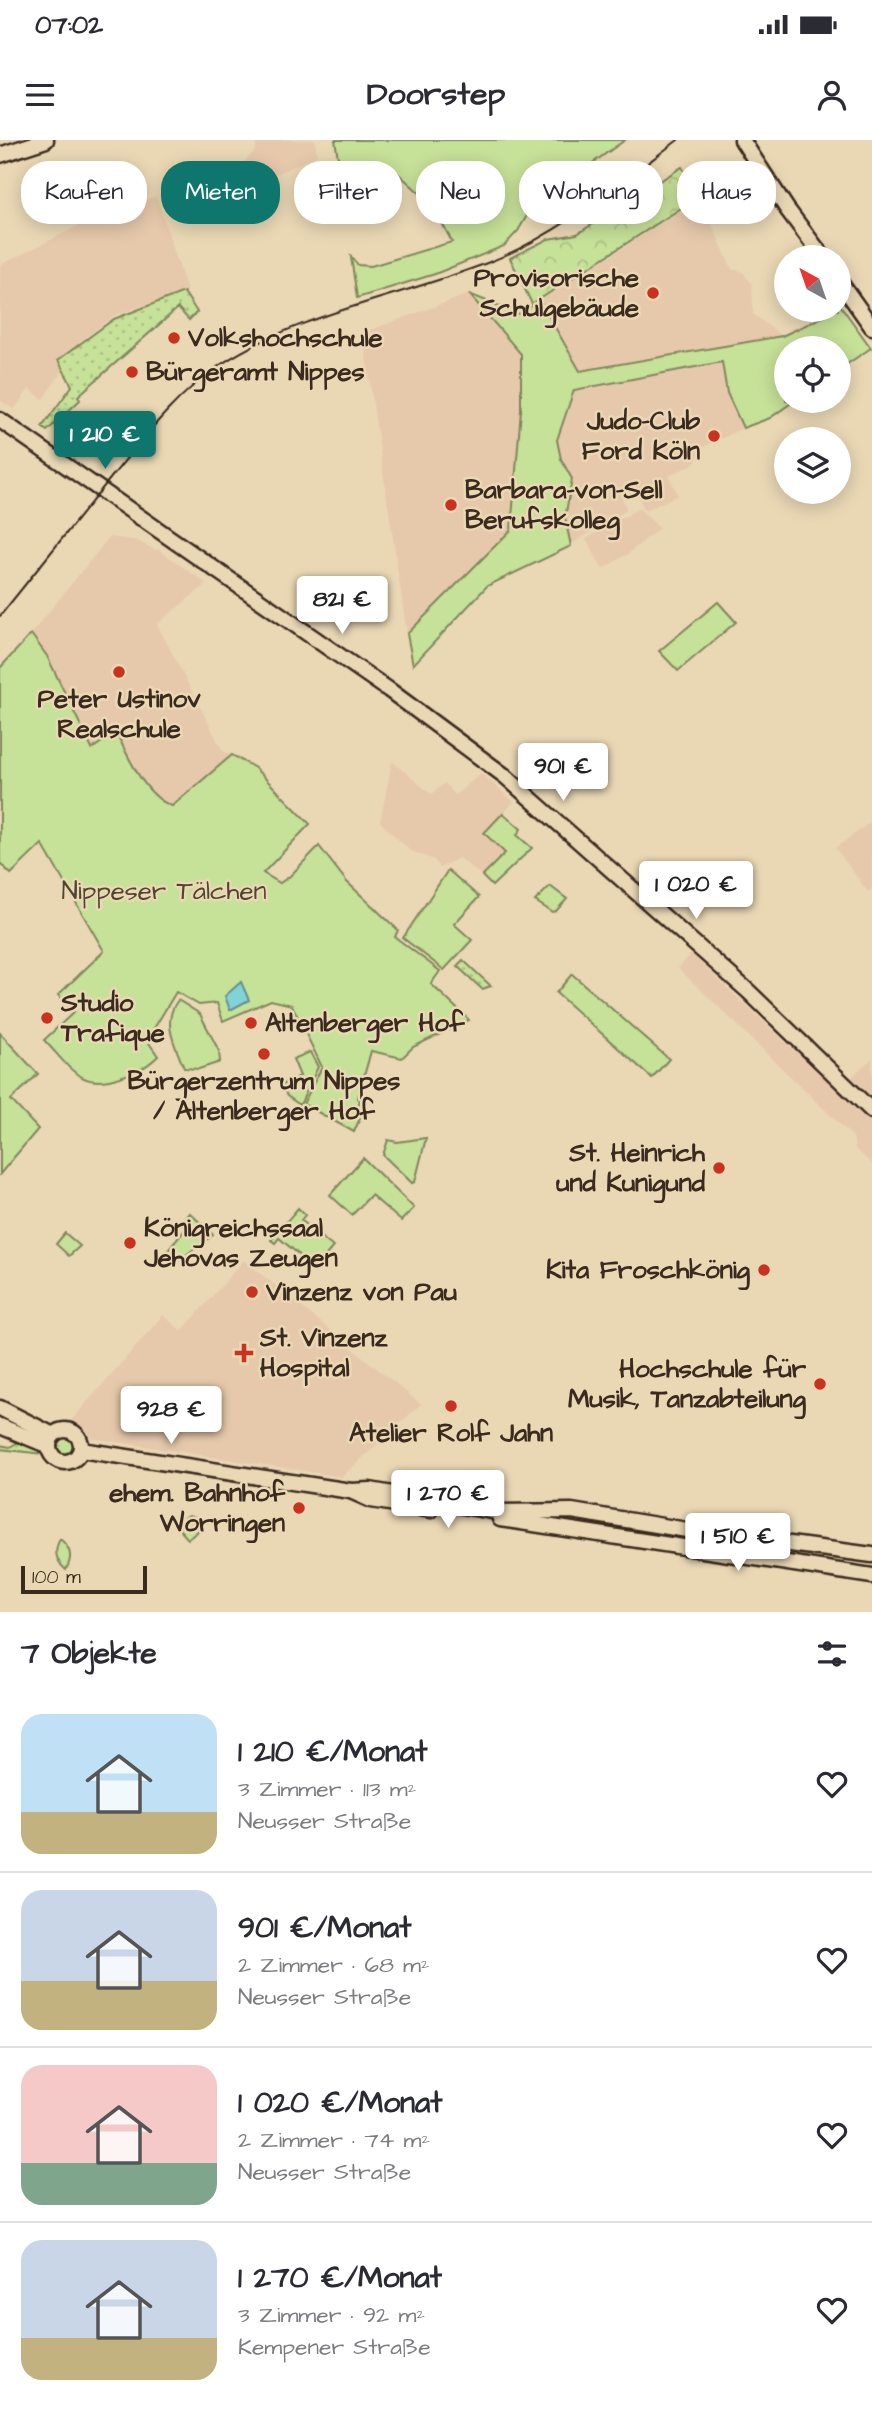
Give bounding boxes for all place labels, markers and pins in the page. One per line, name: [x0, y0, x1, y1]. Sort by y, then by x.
place label: Provisorische Schulgebäude: [474, 260, 639, 329]
marker: Provisorische Schulgebäude: [645, 285, 661, 301]
place label: Volkshochschule: [187, 320, 383, 356]
marker: Volkshochschule: [166, 330, 182, 346]
place label: Bürgeramt Nippes: [146, 354, 365, 393]
marker: Bürgeramt Nippes: [124, 364, 140, 380]
place label: Judo-Club Ford Köln: [582, 403, 700, 469]
pin: 1 210 €: [40, 412, 170, 471]
marker: Judo-Club Ford Köln: [706, 428, 722, 444]
place label: Barbara-von-Sell Berufskolleg: [465, 472, 663, 541]
marker: Barbara-von-Sell Berufskolleg: [443, 497, 459, 513]
pin: 821 €: [293, 576, 391, 636]
marker: Peter Ustinov Realschule: [111, 664, 127, 680]
place label: Peter Ustinov Realschule: [37, 681, 201, 747]
pin: 901 €: [514, 744, 612, 803]
pin: 1 020 €: [631, 862, 761, 921]
place label: Studio Trafique: [60, 985, 165, 1051]
place label: Altenberger Hof: [265, 1005, 465, 1044]
marker: Studio Trafique: [39, 1010, 55, 1026]
marker: Altenberger Hof: [243, 1015, 259, 1031]
marker: Bürgerzentrum Nippes / Altenberger Hof: [256, 1046, 272, 1062]
place label: Bürgerzentrum Nippes / Altenberger Hof: [128, 1063, 400, 1132]
place label: St. Heinrich und Kunigund: [555, 1135, 706, 1204]
marker: St. Heinrich und Kunigund: [711, 1160, 727, 1176]
place label: Königreichssaal Jehovas Zeugen: [143, 1210, 338, 1279]
marker: Königreichssaal Jehovas Zeugen: [122, 1235, 138, 1251]
place label: Kita Froschkönig: [546, 1252, 751, 1291]
marker: Kita Froschkönig: [756, 1262, 772, 1278]
place label: Vinzenz von Pau: [265, 1274, 457, 1310]
marker: Vinzenz von Pau: [244, 1284, 260, 1300]
place label: St. Vinzenz Hospital: [259, 1320, 388, 1386]
marker: St. Vinzenz Hospital: [234, 1343, 254, 1363]
place label: Hochschule für Musik, Tanzabteilung: [568, 1351, 807, 1420]
marker: Hochschule für Musik, Tanzabteilung: [812, 1376, 828, 1392]
pin: 928 €: [122, 1386, 220, 1446]
marker: Atelier Rolf Jahn: [443, 1398, 459, 1414]
place label: Atelier Rolf Jahn: [349, 1415, 553, 1451]
pin: 1 270 €: [383, 1470, 513, 1530]
place label: ehem. Bahnhof Worringen: [109, 1475, 286, 1544]
marker: ehem. Bahnhof Worringen: [291, 1500, 307, 1516]
pin: 1 510 €: [673, 1514, 803, 1573]

